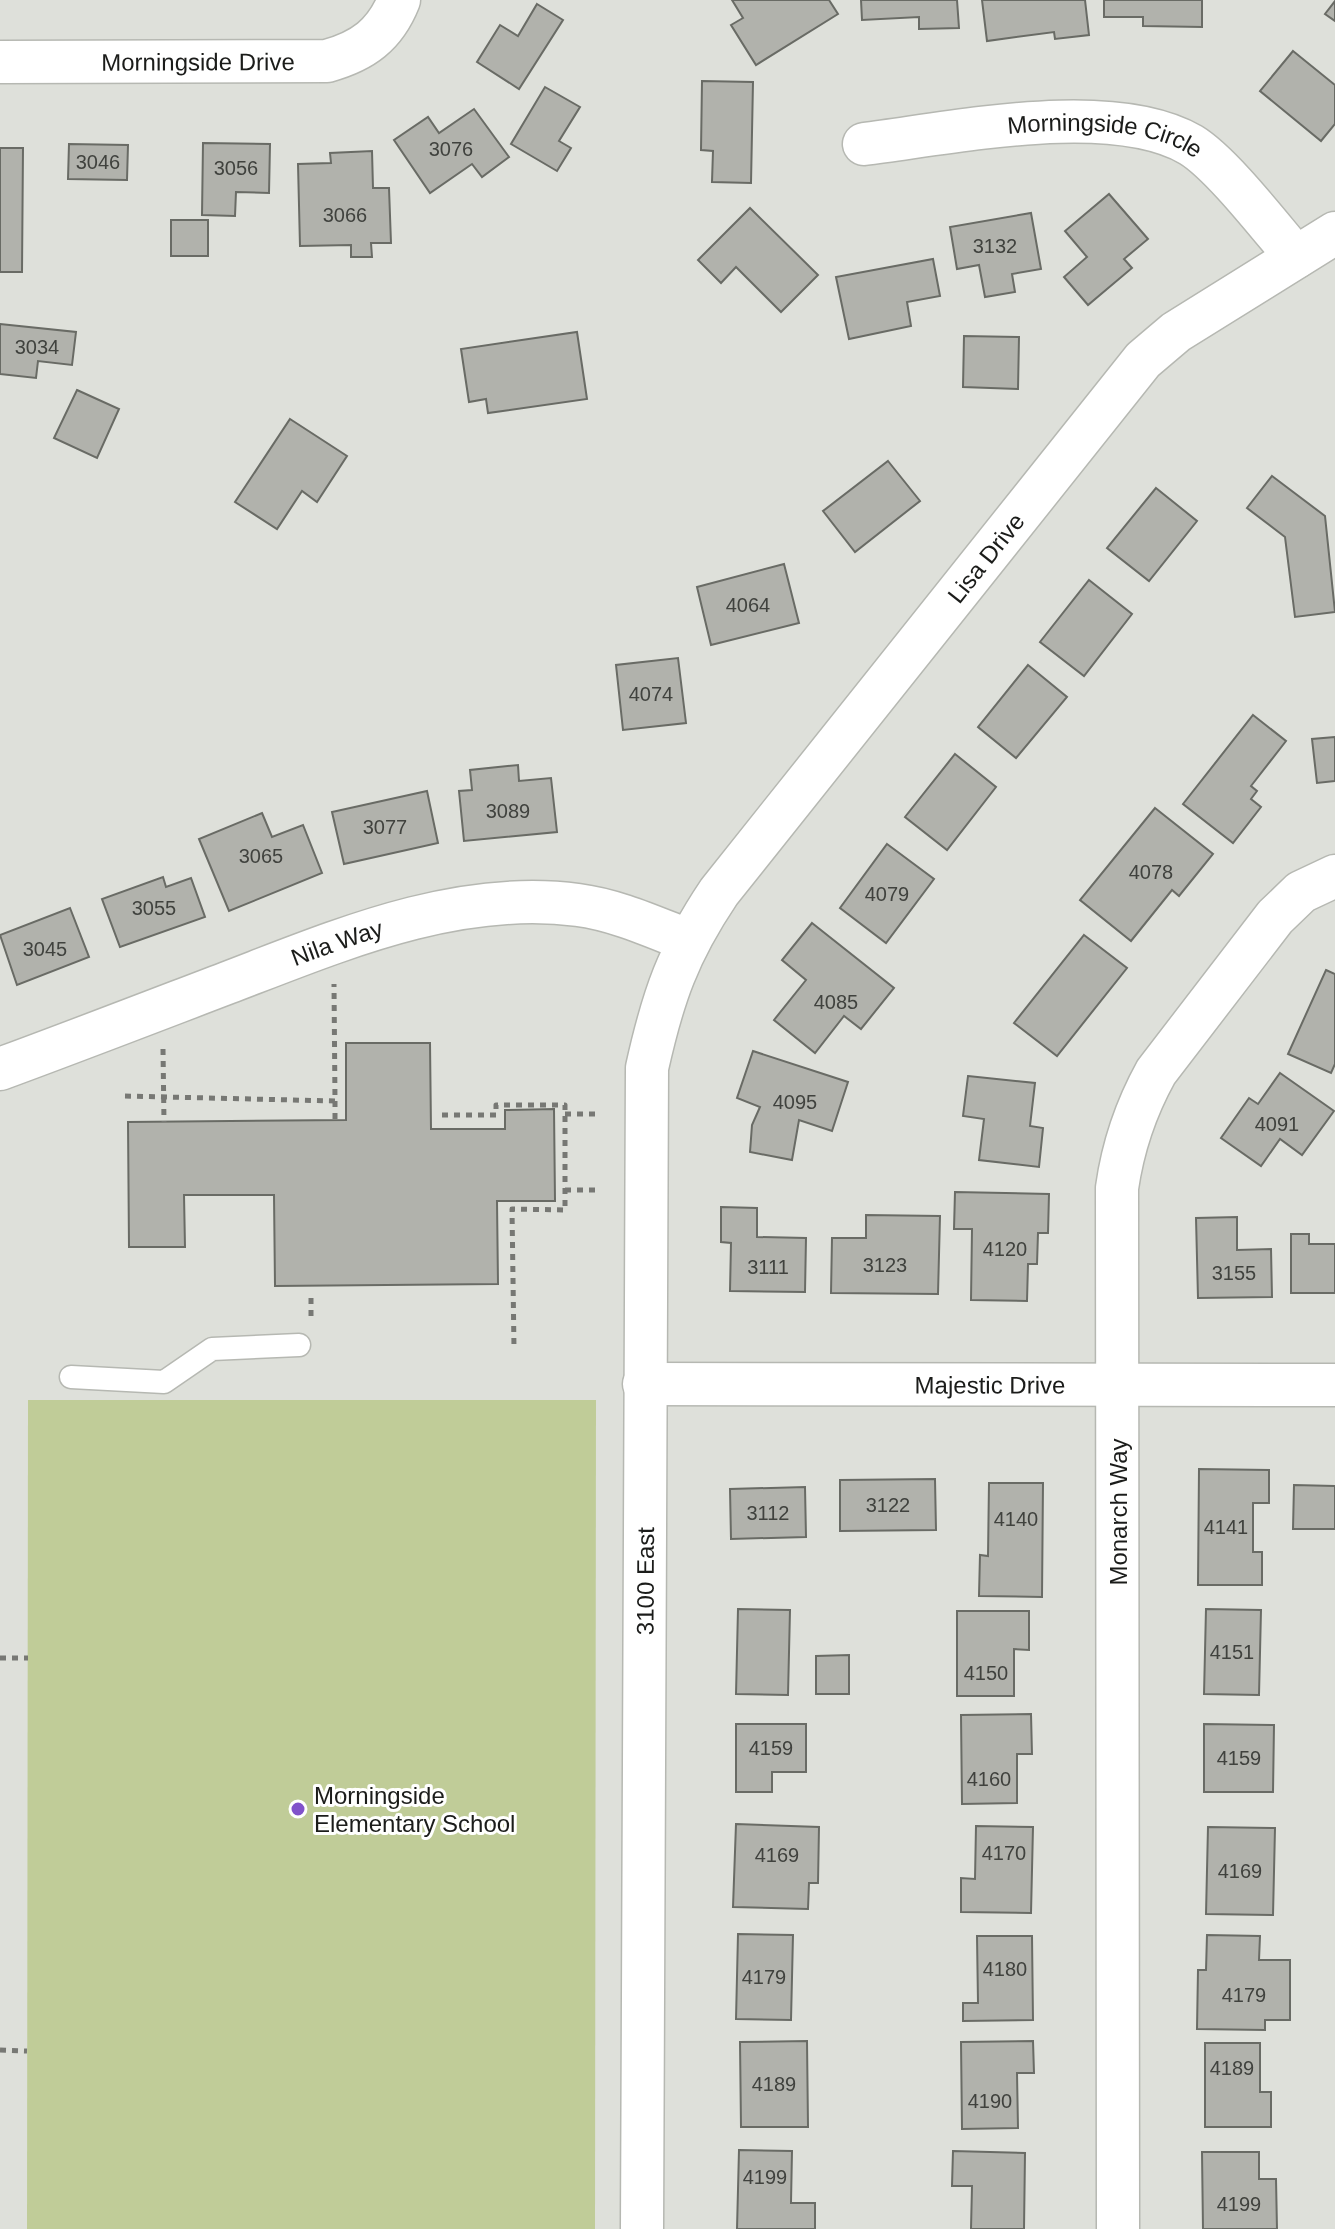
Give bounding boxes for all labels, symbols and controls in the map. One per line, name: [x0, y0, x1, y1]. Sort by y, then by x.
street label: Morningside Drive: [101, 48, 295, 75]
street label: Morningside Circle: [1006, 108, 1208, 162]
house number: 3076: [429, 138, 473, 160]
house number: 3046: [76, 151, 120, 173]
house number: 3056: [214, 157, 258, 179]
house number: 3066: [323, 204, 367, 226]
house number: 3132: [973, 235, 1017, 257]
house number: 3034: [15, 336, 59, 358]
street label: Lisa Drive: [942, 508, 1029, 608]
house number: 4064: [726, 594, 770, 616]
house number: 4074: [629, 683, 673, 705]
house number: 3089: [486, 800, 530, 822]
house number: 3077: [363, 816, 407, 838]
house number: 3065: [239, 845, 283, 867]
house number: 4078: [1129, 861, 1173, 883]
house number: 4079: [865, 883, 909, 905]
house number: 3055: [132, 897, 176, 919]
street label: Nila Way: [287, 914, 386, 971]
house number: 3045: [23, 938, 67, 960]
house number: 4085: [814, 991, 858, 1013]
house number: 4095: [773, 1091, 817, 1113]
house number: 4091: [1255, 1113, 1299, 1135]
house number: 4120: [983, 1238, 1027, 1260]
house number: 3123: [863, 1254, 907, 1276]
house number: 3111: [747, 1256, 789, 1278]
house number: 3155: [1212, 1262, 1256, 1284]
street label: Majestic Drive: [915, 1371, 1065, 1398]
street label: Monarch Way: [1105, 1438, 1132, 1586]
house number: 3122: [866, 1494, 910, 1516]
house number: 3112: [746, 1502, 790, 1524]
house number: 4140: [994, 1508, 1038, 1530]
house number: 4141: [1204, 1516, 1248, 1538]
street label: 3100 East: [631, 1527, 659, 1635]
house number: 4151: [1210, 1641, 1254, 1663]
house number: 4150: [964, 1662, 1008, 1684]
house number: 4159: [749, 1737, 793, 1759]
house number: 4159: [1217, 1747, 1261, 1769]
house number: 4160: [967, 1768, 1011, 1790]
place label: Morningside Elementary School: [314, 1782, 515, 1837]
marker: Morningside Elementary School: [289, 1800, 307, 1818]
house number: 4170: [982, 1842, 1026, 1864]
house number: 4169: [755, 1844, 799, 1866]
house number: 4169: [1218, 1860, 1262, 1882]
house number: 4180: [983, 1958, 1027, 1980]
house number: 4179: [742, 1966, 786, 1988]
house number: 4179: [1222, 1984, 1266, 2006]
house number: 4189: [1210, 2057, 1254, 2079]
house number: 4189: [752, 2073, 796, 2095]
house number: 4190: [968, 2090, 1012, 2112]
house number: 4199: [743, 2166, 787, 2188]
house number: 4199: [1217, 2193, 1261, 2215]

